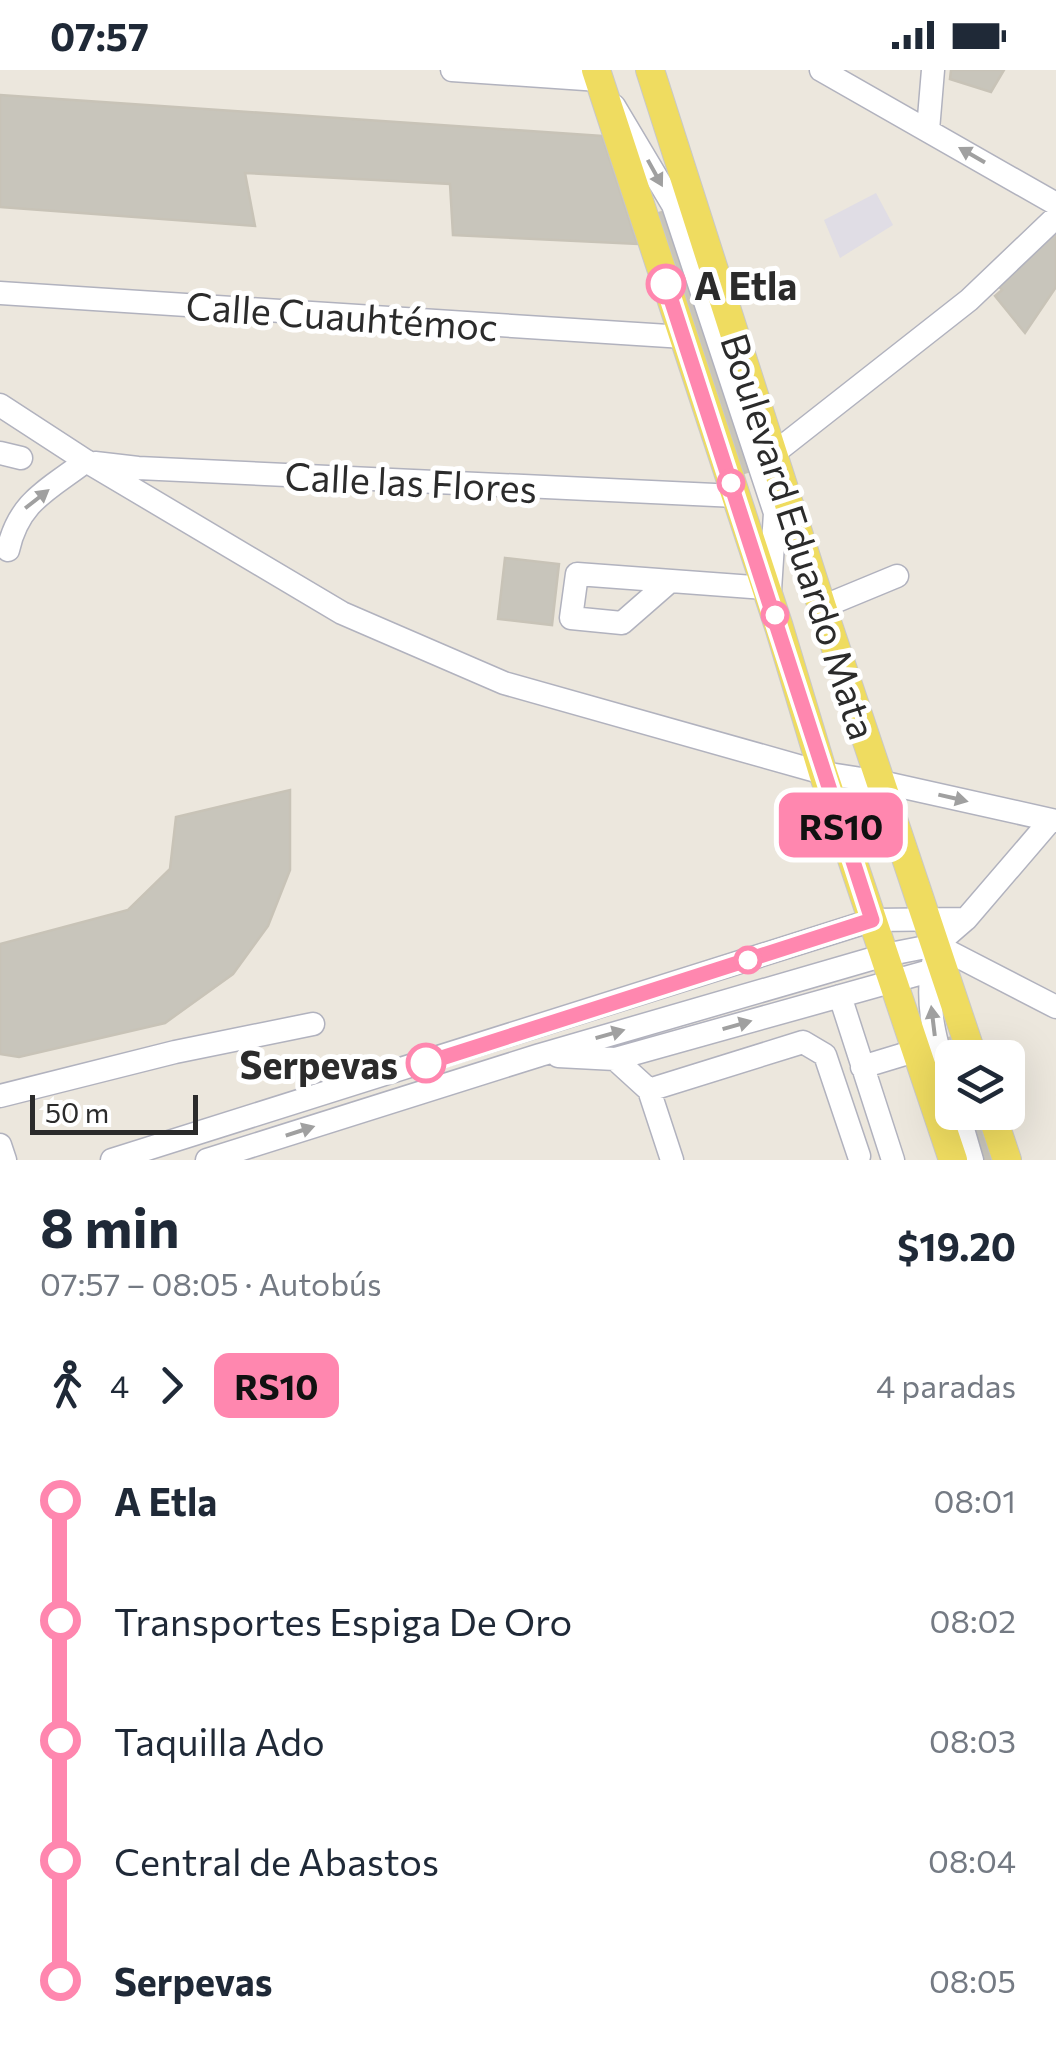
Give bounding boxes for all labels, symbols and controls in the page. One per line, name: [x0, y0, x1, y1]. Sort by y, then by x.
text: 07:57: [50, 12, 149, 59]
one-way arrow: [957, 147, 986, 164]
one-way arrow: [646, 159, 664, 187]
place label: A Etla: [694, 261, 797, 308]
marker: A Etla: [647, 265, 685, 303]
street label: Calle Cuauhtémoc: [184, 281, 500, 349]
street label: Boulevard Eduardo Mata: [712, 327, 888, 745]
street label: Calle las Flores: [284, 451, 538, 511]
unlabelled marker: [718, 470, 744, 496]
one-way arrow: [24, 489, 50, 509]
unlabelled marker: [762, 602, 788, 628]
one-way arrow: [938, 791, 969, 806]
line badge: RS10: [771, 792, 911, 858]
text: RS10: [799, 804, 883, 847]
unlabelled marker: [735, 947, 761, 973]
one-way arrow: [925, 1005, 941, 1036]
one-way arrow: [722, 1017, 753, 1032]
one-way arrow: [595, 1026, 626, 1041]
place label: Serpevas: [240, 1040, 398, 1087]
map controls: [935, 1040, 1025, 1130]
button: layers: [935, 1040, 1025, 1130]
marker: Serpevas: [407, 1044, 445, 1082]
scale bar: [30, 1090, 198, 1134]
text: 50 m: [45, 1095, 109, 1129]
one-way arrow: [285, 1122, 315, 1137]
text: 8 min: [40, 1192, 180, 1259]
text: $19.20: [897, 1222, 1016, 1269]
text: 07:57 – 08:05 · Autobús: [40, 1263, 382, 1303]
icon: walk: [40, 1358, 95, 1413]
icon: forward: [144, 1358, 199, 1413]
text: RS10: [234, 1364, 319, 1407]
text: 4: [110, 1365, 129, 1405]
text: 4 paradas: [876, 1365, 1016, 1405]
text: A Etla: [114, 1477, 217, 1524]
text: 08:01: [934, 1480, 1016, 1520]
text: Transportes Espiga De Oro: [114, 1597, 572, 1644]
text: 08:02: [930, 1600, 1016, 1640]
text: Taquilla Ado: [114, 1717, 325, 1764]
text: 08:03: [929, 1720, 1016, 1760]
text: Central de Abastos: [114, 1837, 439, 1884]
text: 08:04: [928, 1840, 1016, 1880]
text: Serpevas: [114, 1957, 272, 2004]
text: 08:05: [929, 1960, 1016, 2000]

